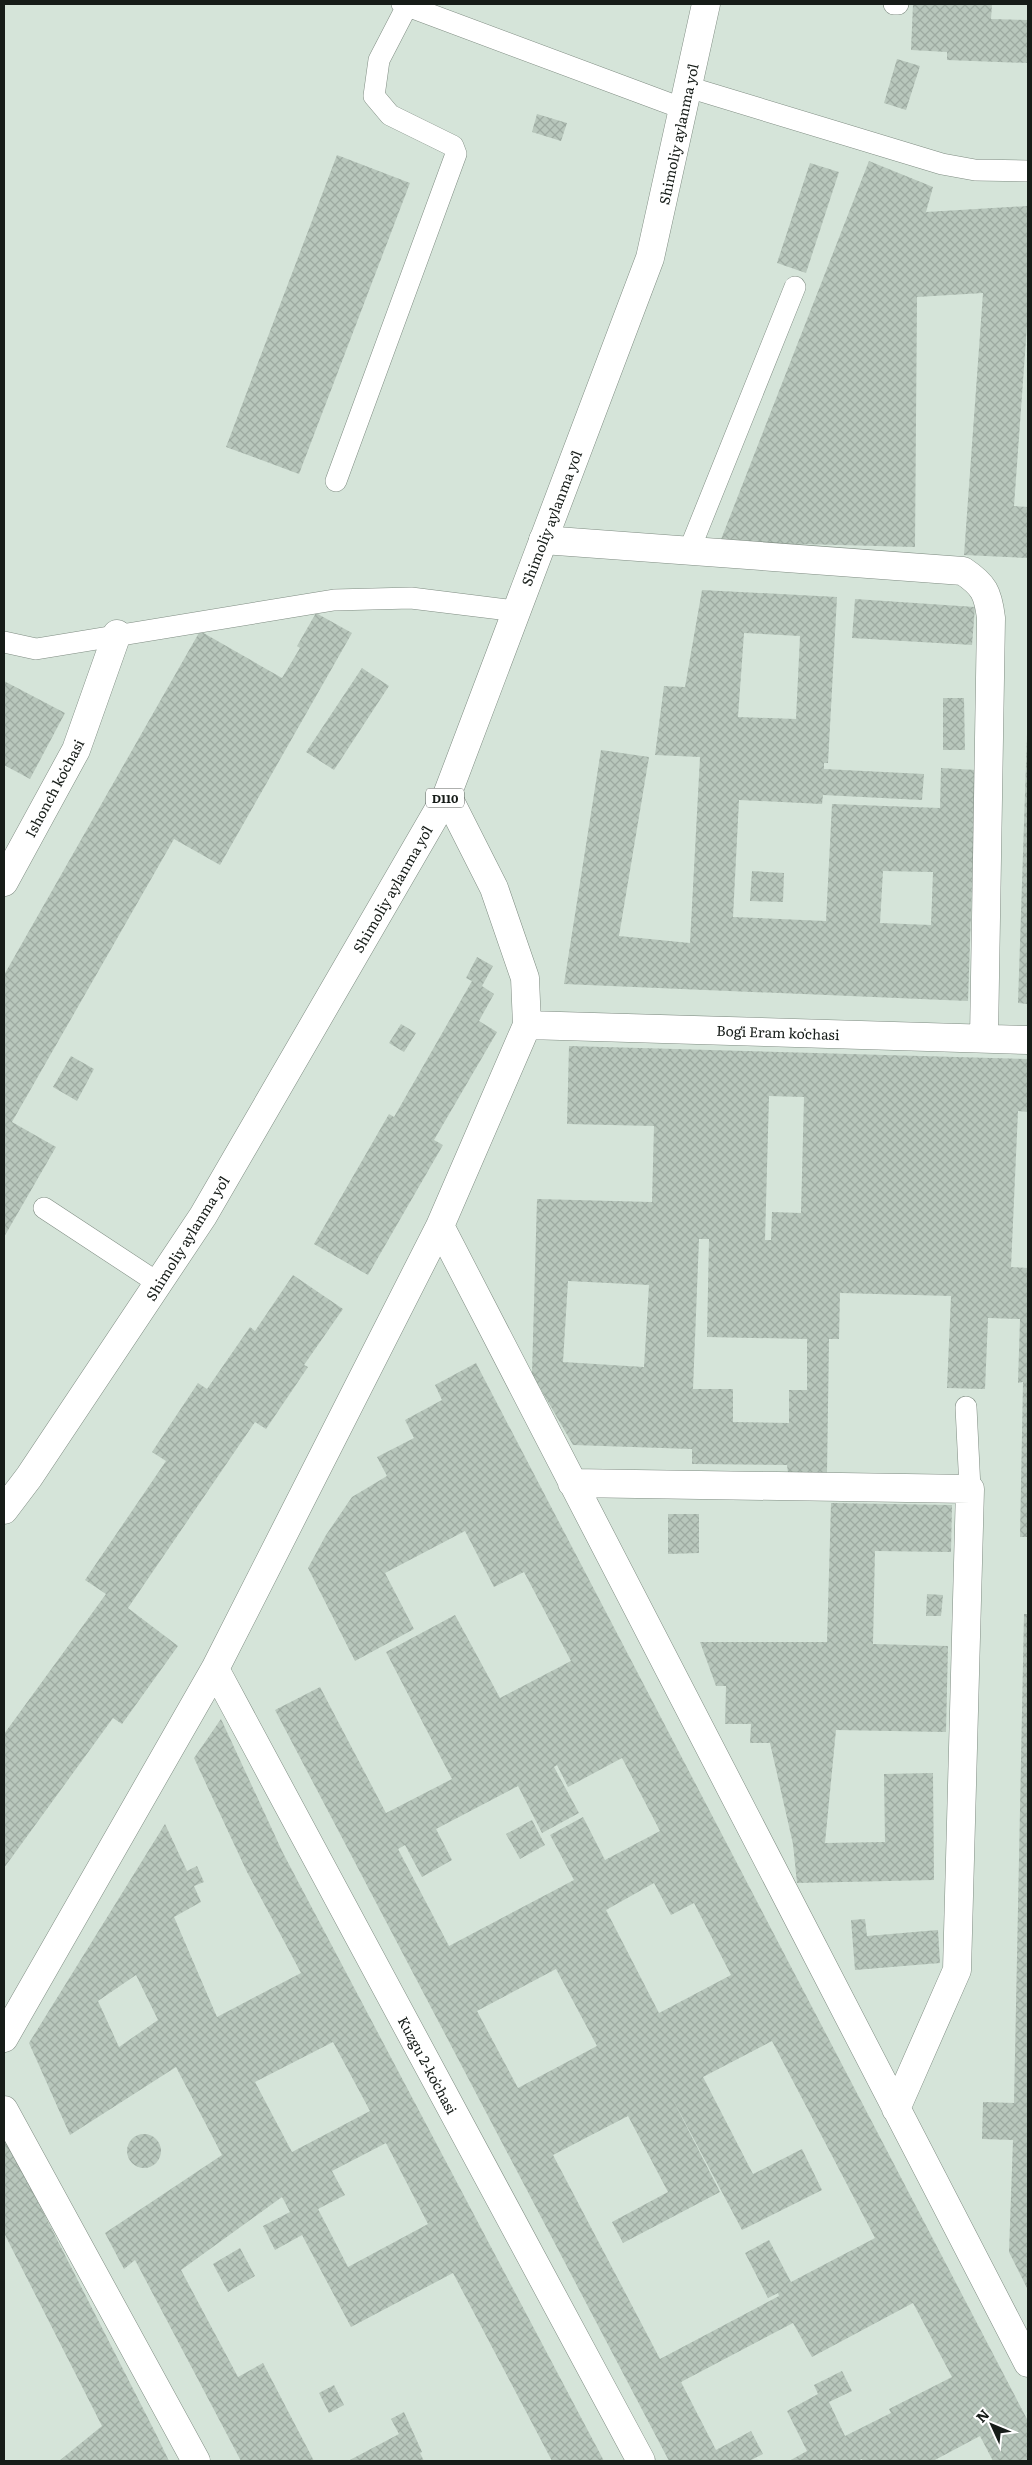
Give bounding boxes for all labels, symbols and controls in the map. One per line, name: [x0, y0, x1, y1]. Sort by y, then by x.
street label: Shimoliy aylanma yoʻl: [653, 61, 703, 206]
street label: Shimoliy aylanma yoʻl: [516, 447, 586, 589]
street label: Ishonch koʻchasi: [20, 735, 88, 841]
road number: D110: [426, 788, 464, 808]
street label: Shimoliy aylanma yoʻl: [347, 821, 437, 956]
street label: Bogʻi Eram koʻchasi: [716, 1020, 840, 1044]
street label: Shimoliy aylanma yoʻl: [140, 1171, 234, 1304]
street label: Kuzgu 2-koʻchasi: [394, 2012, 462, 2118]
north arrow: [967, 2400, 1017, 2450]
text: N: [971, 2404, 993, 2426]

